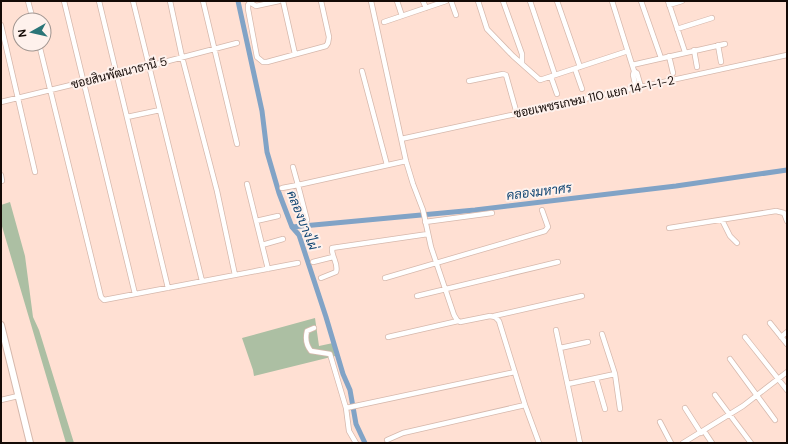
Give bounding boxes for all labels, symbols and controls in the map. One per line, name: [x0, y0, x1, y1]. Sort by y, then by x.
north arrow: [12, 12, 52, 52]
text: N: [15, 28, 30, 38]
street label: ซอยสินพัฒนาธานี 5: [69, 53, 169, 93]
street label: ซอยเพชรเกษม 110 แยก 14-1-1-2: [512, 72, 676, 122]
water label: คลองมหาศร: [505, 179, 573, 204]
water label: คลองบางไผ่: [283, 188, 323, 253]

